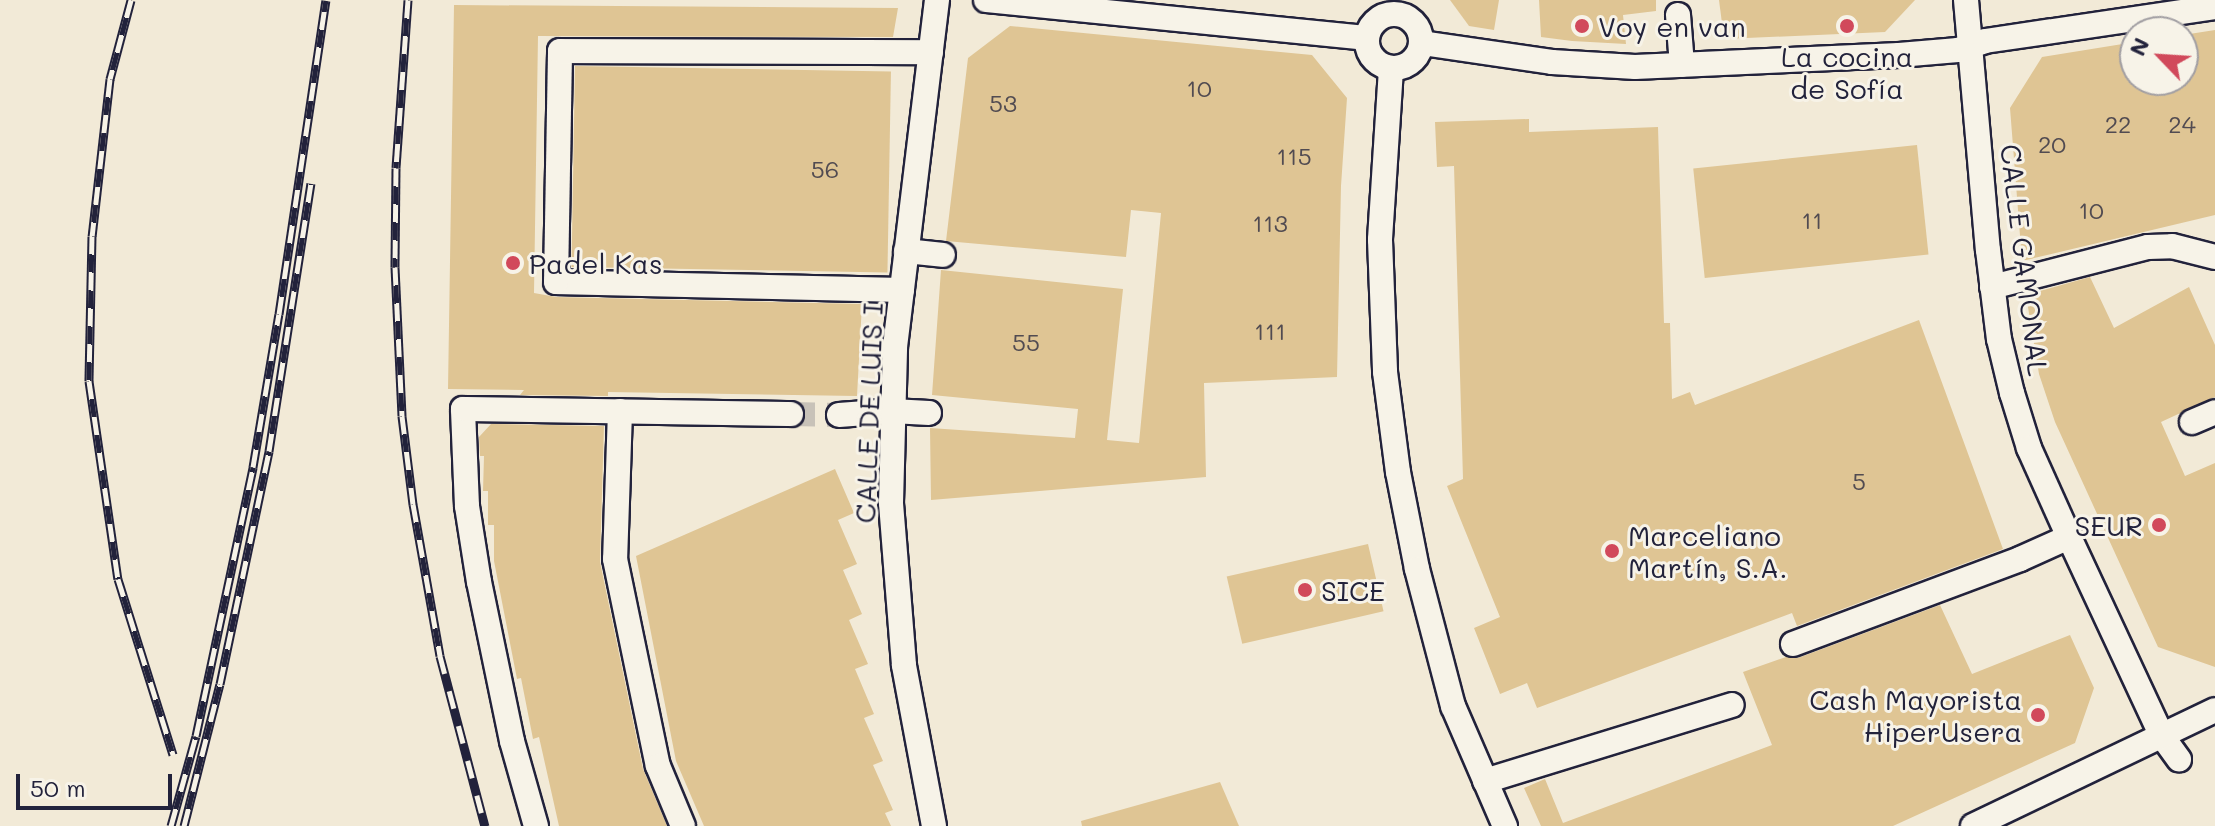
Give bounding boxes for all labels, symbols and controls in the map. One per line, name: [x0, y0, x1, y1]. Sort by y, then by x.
place label: Voy en van: [1598, 9, 1746, 43]
north arrow: [2119, 16, 2199, 96]
marker: Voy en van: [1573, 17, 1591, 35]
marker: La cocina de Sofía: [1838, 17, 1856, 35]
text: N: [2122, 33, 2155, 60]
place label: La cocina de Sofía: [1781, 39, 1913, 105]
house number: 10: [1186, 74, 1212, 102]
house number: 53: [989, 89, 1017, 117]
house number: 22: [2105, 110, 2131, 138]
house number: 24: [2168, 110, 2196, 138]
house number: 20: [2038, 130, 2066, 158]
house number: 115: [1276, 142, 1312, 170]
street label: CALLE GAMONAL: [1994, 142, 2056, 378]
house number: 56: [811, 155, 839, 183]
house number: 10: [2078, 196, 2104, 224]
house number: 11: [1801, 206, 1823, 234]
house number: 113: [1252, 209, 1288, 237]
place label: Padel Kas: [529, 246, 663, 280]
marker: Padel Kas: [504, 254, 522, 272]
street label: CALLE DE LUIS I: [847, 302, 889, 524]
house number: 111: [1254, 317, 1286, 345]
house number: 55: [1012, 328, 1040, 356]
house number: 5: [1852, 467, 1866, 495]
place label: SEUR: [2075, 508, 2143, 542]
marker: SEUR: [2150, 516, 2168, 534]
place label: Marceliano Martín, S.A.: [1628, 518, 1788, 584]
marker: Marceliano Martín, S.A.: [1603, 542, 1621, 560]
place label: SICE: [1321, 573, 1385, 607]
marker: SICE: [1296, 581, 1314, 599]
place label: Cash Mayorista HiperUsera: [1809, 682, 2022, 748]
marker: Cash Mayorista HiperUsera: [2029, 706, 2047, 724]
scale bar: [20, 758, 176, 808]
text: 50 m: [30, 772, 86, 803]

